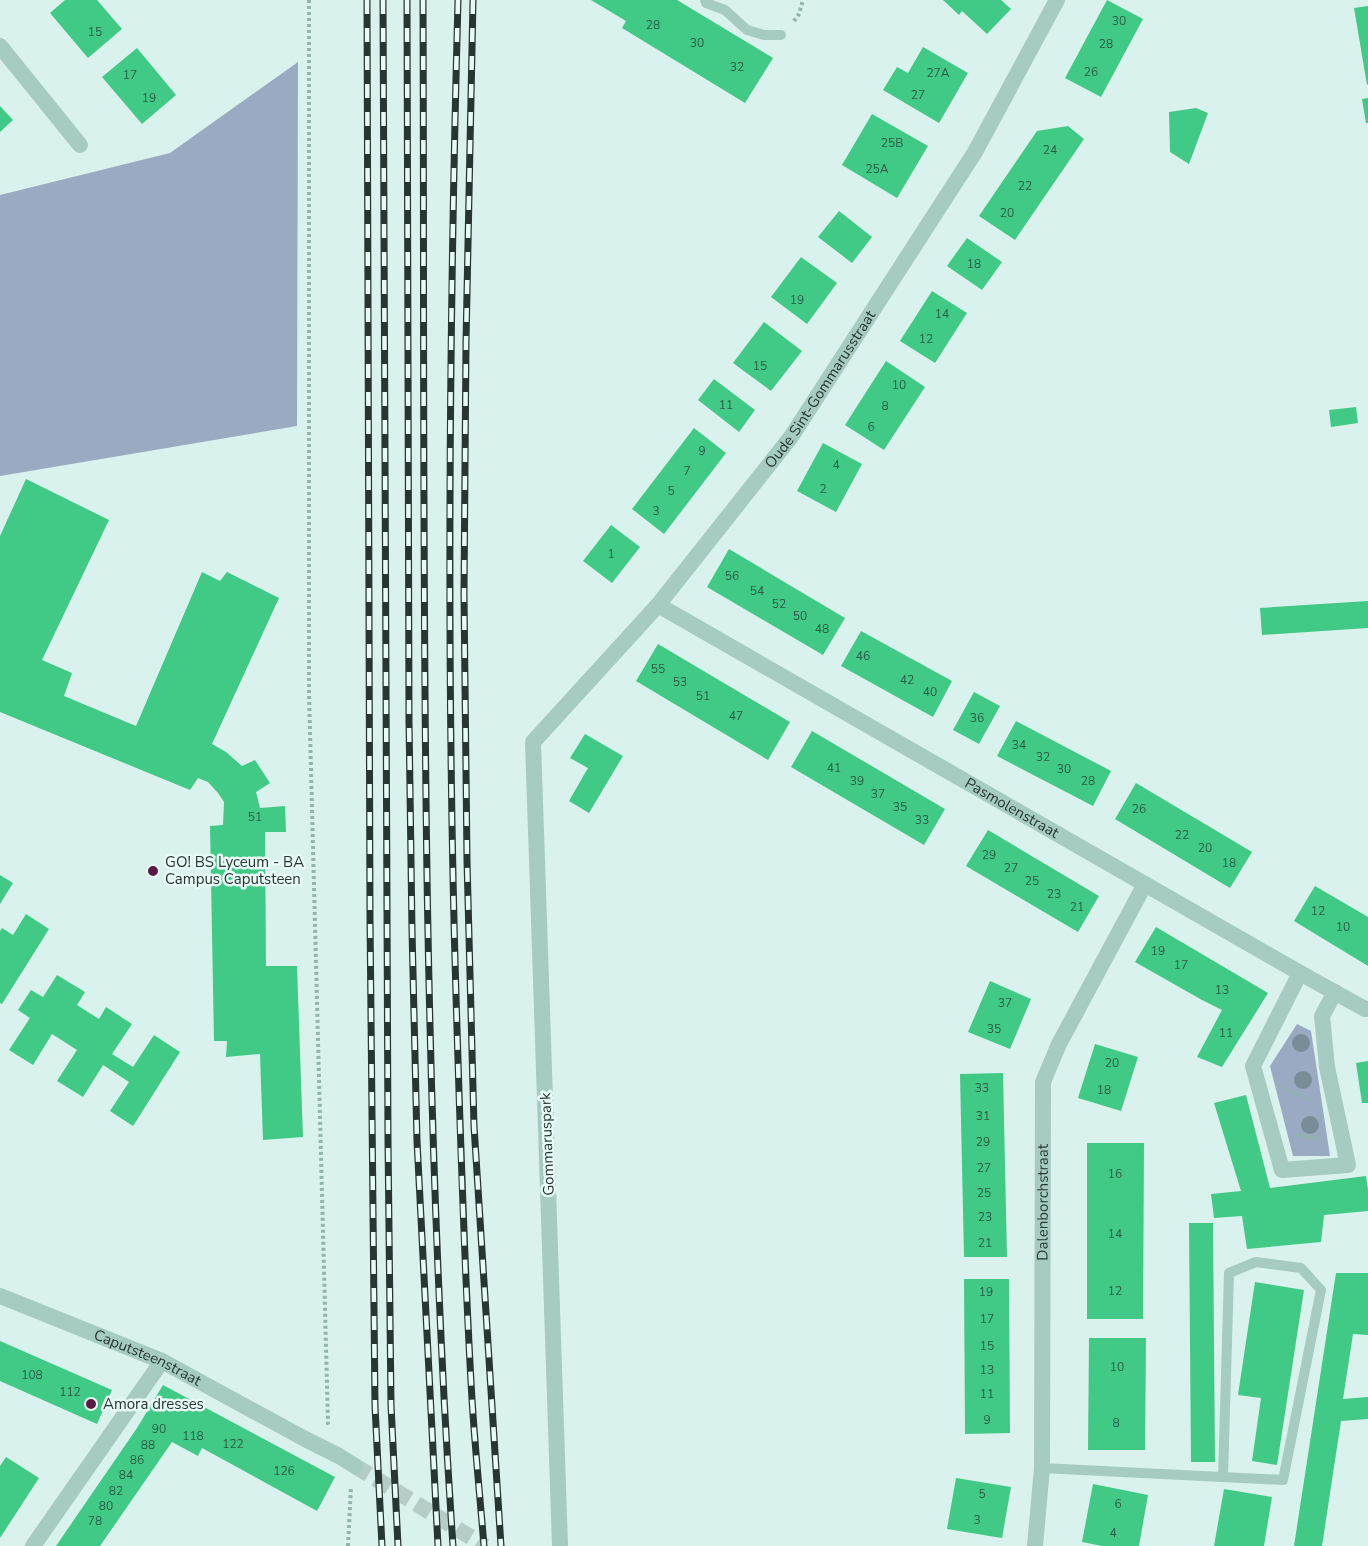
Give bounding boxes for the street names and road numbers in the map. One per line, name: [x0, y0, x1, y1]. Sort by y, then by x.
street label: Oude Sint-Gommarusstraat: [760, 306, 881, 472]
street label: Pasmolenstraat: [961, 773, 1063, 843]
street label: Gommaruspark: [535, 1091, 559, 1196]
street label: Dalenborchstraat: [1033, 1143, 1053, 1261]
street label: Caputsteenstraat: [91, 1325, 206, 1391]

